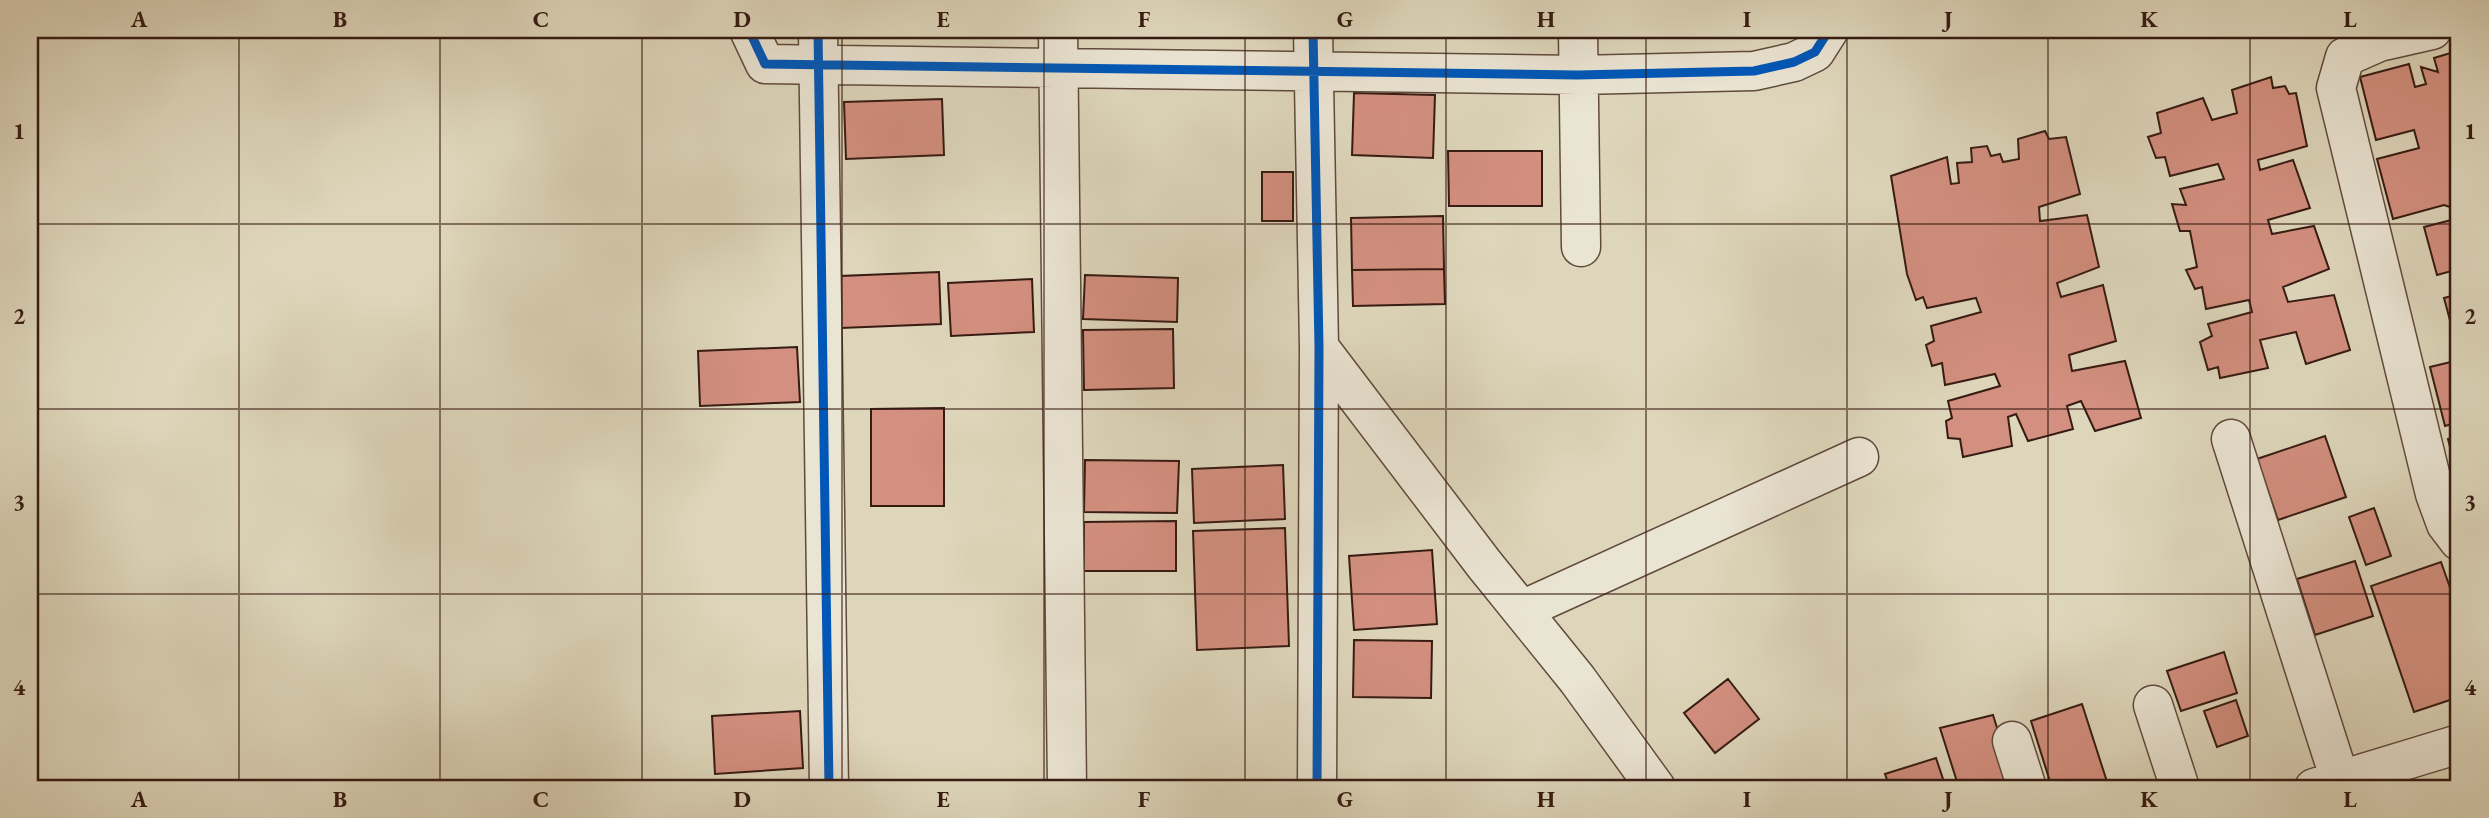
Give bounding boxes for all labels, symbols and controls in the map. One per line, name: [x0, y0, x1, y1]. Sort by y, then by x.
text: A: [130, 4, 148, 34]
text: B: [333, 4, 347, 34]
text: C: [533, 4, 549, 34]
text: D: [733, 4, 751, 34]
text: E: [936, 4, 950, 34]
text: F: [1138, 4, 1151, 34]
text: G: [1337, 4, 1353, 34]
text: H: [1537, 4, 1555, 34]
text: I: [1743, 4, 1751, 34]
text: J: [1942, 4, 1953, 34]
text: K: [2140, 4, 2158, 34]
text: L: [2343, 4, 2357, 34]
text: 1: [13, 116, 25, 146]
text: 1: [2464, 116, 2476, 146]
text: 2: [13, 301, 25, 331]
text: 2: [2464, 301, 2476, 331]
text: 3: [13, 487, 25, 517]
text: 3: [2464, 487, 2476, 517]
text: 4: [13, 672, 26, 702]
text: 4: [2464, 672, 2477, 702]
text: A: [130, 784, 148, 814]
text: B: [333, 784, 347, 814]
text: C: [533, 784, 549, 814]
text: D: [733, 784, 751, 814]
text: E: [936, 784, 950, 814]
text: F: [1138, 784, 1151, 814]
text: G: [1337, 784, 1353, 814]
text: H: [1537, 784, 1555, 814]
text: I: [1743, 784, 1751, 814]
text: J: [1942, 784, 1953, 814]
text: K: [2140, 784, 2158, 814]
text: L: [2343, 784, 2357, 814]

